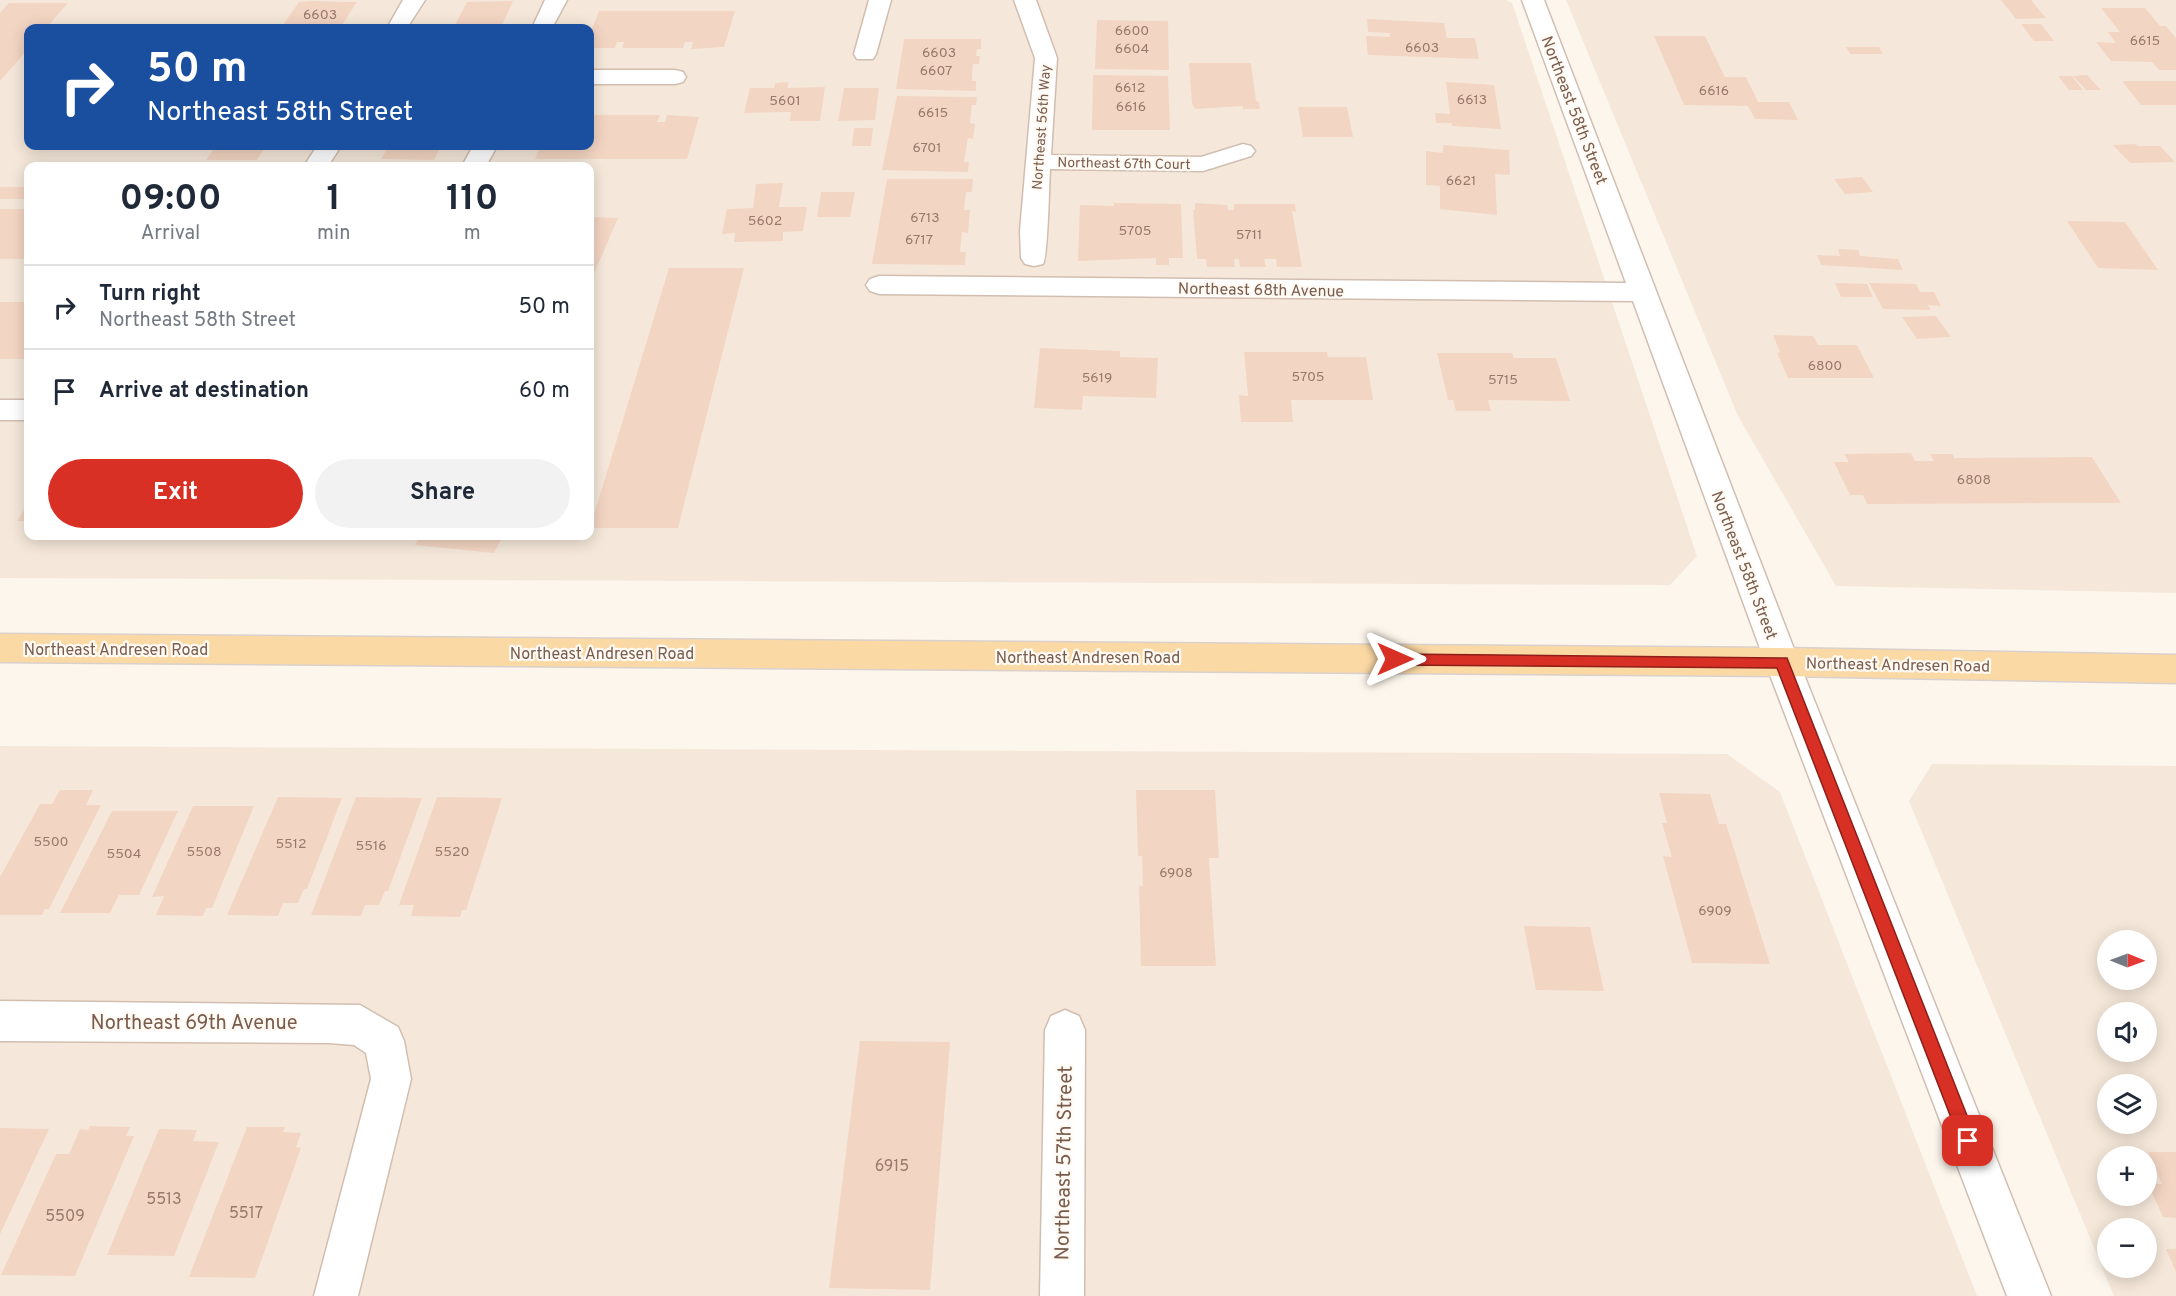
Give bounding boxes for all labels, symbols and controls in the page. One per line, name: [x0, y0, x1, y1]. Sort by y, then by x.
house number: 6603: [303, 7, 337, 24]
house number: 6600: [1115, 23, 1149, 40]
house number: 6615: [2130, 33, 2160, 50]
street label: Northeast 58th Street: [1536, 34, 1611, 188]
house number: 6603: [1405, 40, 1439, 57]
house number: 6604: [1115, 41, 1149, 58]
text: 50 m: [147, 44, 248, 97]
house number: 6603: [922, 45, 956, 62]
icon: right: [48, 48, 126, 126]
house number: 6607: [920, 63, 952, 80]
street label: Northeast 56th Way: [1030, 64, 1055, 190]
house number: 6612: [1115, 80, 1145, 97]
house number: 6616: [1699, 83, 1729, 100]
house number: 6613: [1457, 92, 1487, 109]
house number: 5601: [769, 93, 801, 110]
text: Northeast 58th Street: [147, 96, 413, 130]
house number: 6616: [1116, 99, 1146, 116]
house number: 6615: [918, 105, 948, 122]
house number: 6701: [912, 140, 942, 157]
street label: Northeast 67th Court: [1057, 155, 1191, 174]
house number: 6621: [1446, 173, 1476, 190]
text: 09:00: [120, 177, 222, 223]
text: 1: [327, 177, 341, 223]
text: 110: [446, 177, 498, 223]
house number: 6713: [910, 210, 940, 227]
house number: 5602: [748, 213, 782, 230]
text: Arrival: [141, 221, 200, 247]
text: min: [317, 221, 350, 247]
text: m: [464, 221, 481, 247]
house number: 5705: [1118, 223, 1152, 240]
house number: 5711: [1236, 227, 1262, 244]
house number: 6717: [905, 232, 933, 249]
street label: Northeast 68th Avenue: [1178, 280, 1344, 302]
text: Turn right: [99, 281, 201, 308]
icon: right: [48, 291, 81, 324]
text: 50 m: [518, 294, 570, 321]
text: Northeast 58th Street: [99, 308, 296, 334]
house number: 6800: [1808, 358, 1842, 375]
house number: 5705: [1291, 369, 1325, 386]
house number: 5619: [1082, 370, 1112, 387]
house number: 5715: [1488, 372, 1518, 389]
icon: arrive: [48, 375, 81, 408]
text: Arrive at destination: [99, 378, 309, 405]
text: 60 m: [519, 378, 570, 405]
button: Exit: [48, 459, 303, 528]
button: Share: [315, 459, 570, 528]
house number: 6808: [1957, 472, 1991, 489]
street label: Northeast 58th Street: [1706, 489, 1781, 643]
position arrow: [1363, 627, 1427, 691]
street label: Northeast Andresen Road: [24, 641, 208, 661]
street label: Northeast Andresen Road: [510, 645, 694, 665]
street label: Northeast Andresen Road: [996, 649, 1180, 669]
street label: Northeast Andresen Road: [1806, 654, 1990, 678]
house number: 5500: [33, 834, 69, 851]
house number: 5512: [275, 836, 307, 853]
house number: 5516: [356, 838, 386, 855]
house number: 5508: [187, 844, 221, 861]
house number: 5520: [435, 844, 469, 861]
house number: 5504: [106, 846, 142, 863]
house number: 6908: [1159, 865, 1193, 882]
house number: 6909: [1698, 903, 1732, 920]
north arrow: [2097, 930, 2157, 990]
map controls: [2097, 930, 2157, 1278]
button: sound: [2097, 1002, 2157, 1062]
street label: Northeast 69th Avenue: [90, 1011, 298, 1037]
street label: Northeast 57th Street: [1050, 1065, 1080, 1261]
button: layers: [2097, 1074, 2157, 1134]
pin: [1942, 1115, 1993, 1166]
icon: arrive: [1951, 1124, 1984, 1157]
button: +: [2097, 1146, 2157, 1206]
house number: 6915: [875, 1157, 909, 1177]
house number: 5513: [146, 1190, 182, 1210]
house number: 5517: [229, 1204, 263, 1224]
house number: 5509: [45, 1207, 85, 1227]
button: −: [2097, 1218, 2157, 1278]

